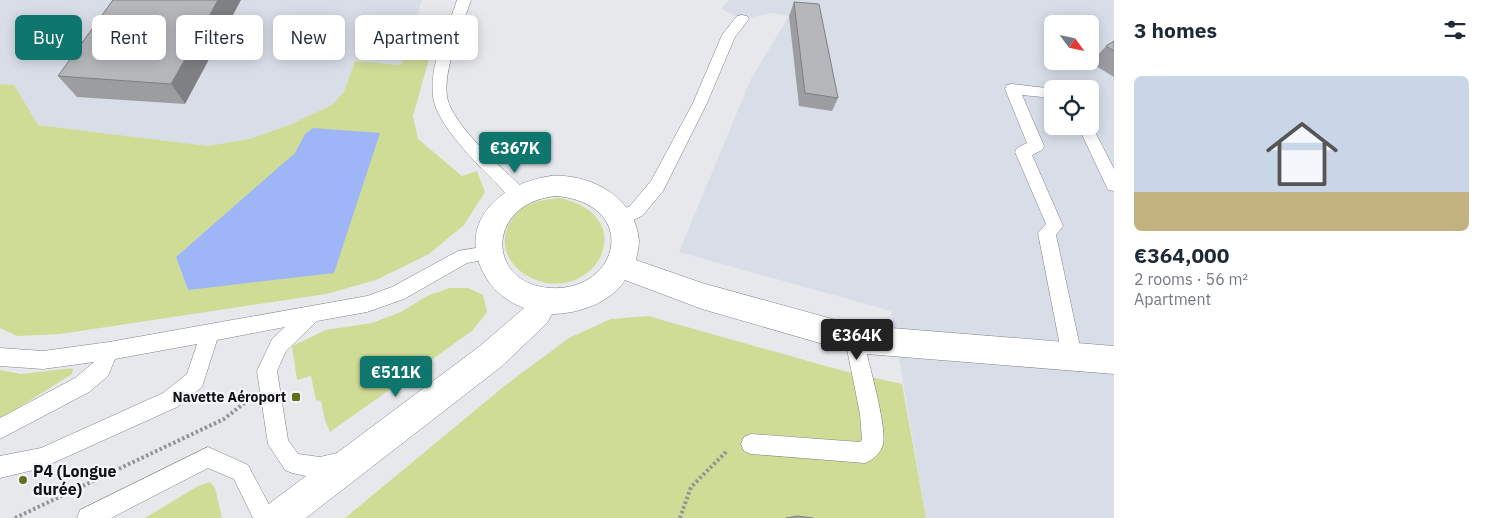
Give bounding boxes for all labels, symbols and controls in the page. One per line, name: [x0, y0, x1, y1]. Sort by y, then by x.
chip: Buy: [15, 15, 82, 60]
chip: Rent: [92, 15, 166, 60]
chip: Filters: [176, 15, 263, 60]
chip: New: [273, 15, 345, 60]
chip: Apartment: [355, 15, 478, 60]
north arrow: [1044, 15, 1099, 70]
map controls: [1044, 15, 1099, 135]
text: 3 homes: [1134, 16, 1217, 44]
icon: filters: [1441, 16, 1469, 44]
button: locate: [1044, 80, 1099, 135]
icon: home: [1257, 109, 1347, 199]
pin: €367K: [480, 132, 550, 174]
text: €367K: [490, 138, 540, 158]
text: €364,000: [1134, 241, 1229, 269]
text: 2 rooms · 56 m²: [1134, 269, 1248, 289]
text: Apartment: [1134, 289, 1211, 309]
pin: €364K: [822, 318, 892, 361]
text: €364K: [832, 325, 882, 345]
pin: €511K: [361, 356, 431, 398]
text: €511K: [371, 362, 421, 382]
place label: Navette Aéroport: [173, 388, 286, 406]
marker: Navette Aéroport: [290, 391, 302, 403]
place label: P4 (Longue durée): [33, 461, 116, 499]
marker: P4 (Longue durée): [17, 474, 29, 486]

